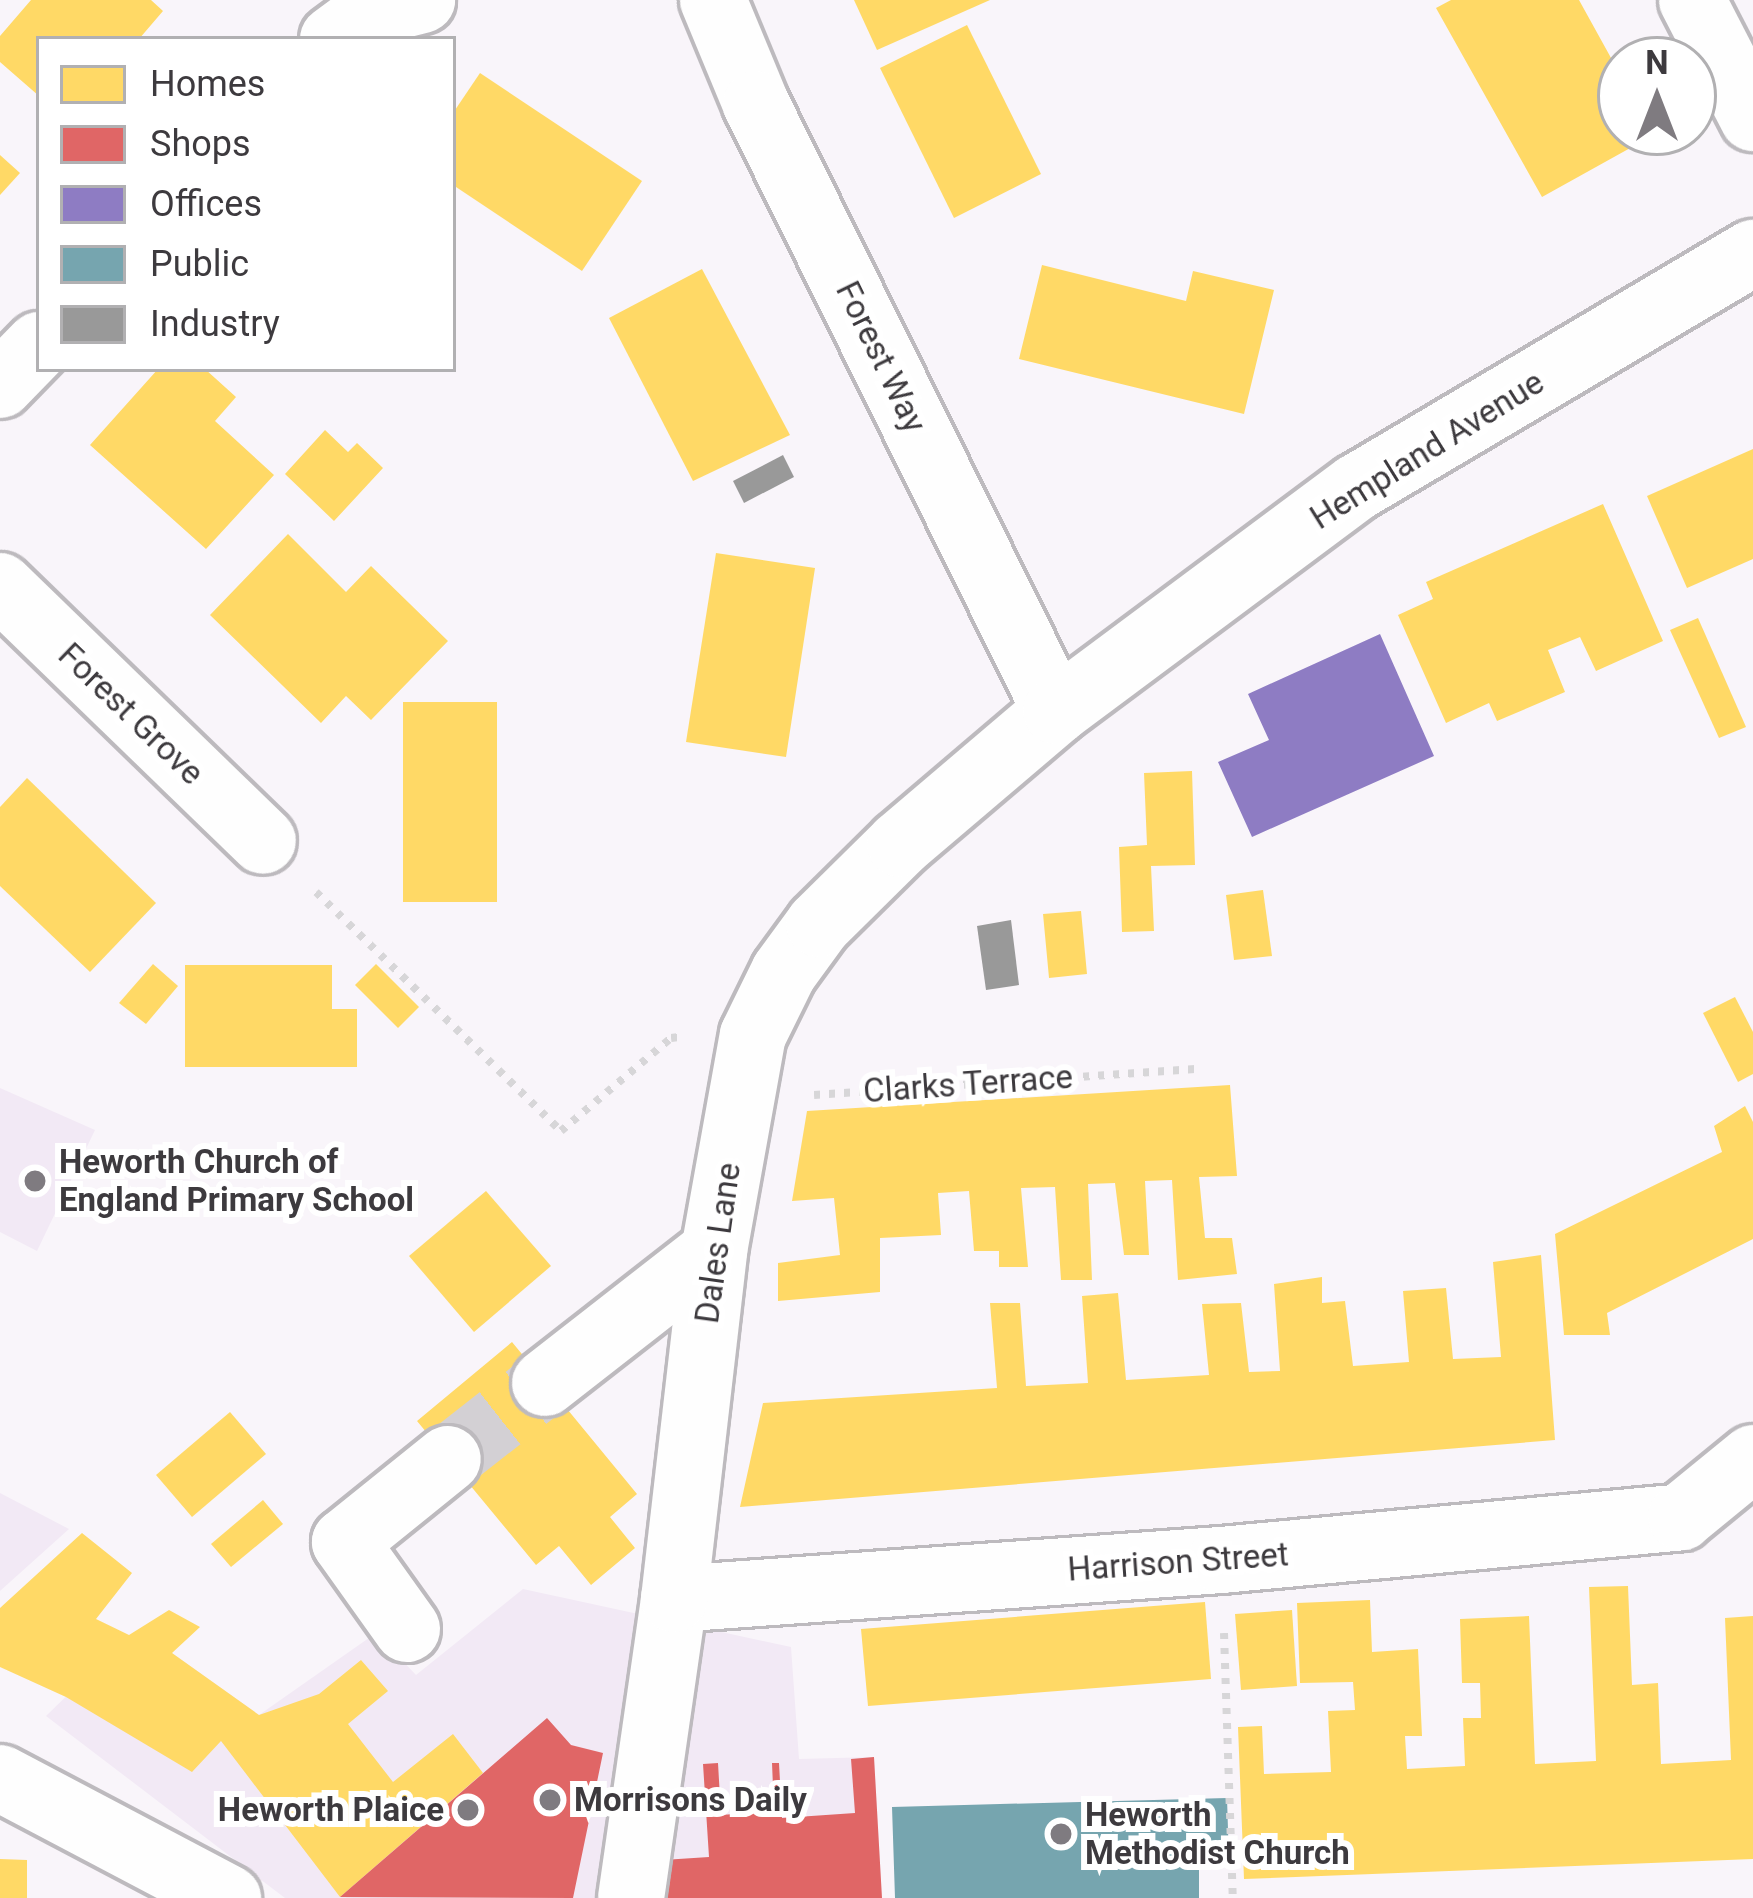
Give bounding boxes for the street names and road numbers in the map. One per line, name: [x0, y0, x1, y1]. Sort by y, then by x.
street label: Forest Way: [827, 275, 935, 439]
street label: Hempland Avenue: [1303, 362, 1551, 538]
street label: Forest Grove: [50, 635, 212, 793]
street label: Clarks Terrace: [862, 1057, 1074, 1111]
street label: Dales Lane: [687, 1160, 749, 1326]
street label: Harrison Street: [1066, 1535, 1290, 1589]

